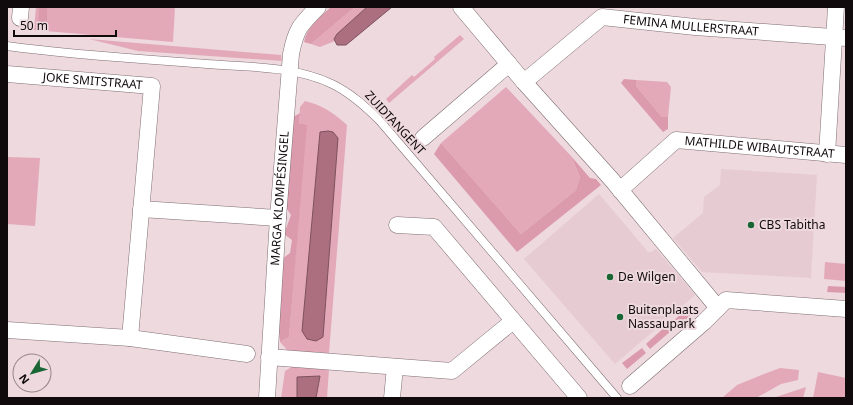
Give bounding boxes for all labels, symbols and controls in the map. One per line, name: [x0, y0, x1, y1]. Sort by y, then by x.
street label: FEMINA MULLERSTRAAT: [622, 10, 760, 40]
scale bar: [14, 12, 116, 38]
text: 50 m: [20, 17, 48, 34]
street label: JOKE SMITSTRAAT: [41, 68, 144, 93]
street label: ZUIDTANGENT: [361, 87, 430, 159]
street label: MARGA KLOMPÉSINGEL: [266, 130, 293, 266]
street label: MATHILDE WIBAUTSTRAAT: [684, 132, 836, 162]
place label: CBS Tabitha: [759, 216, 826, 233]
marker: CBS Tabitha: [746, 220, 756, 230]
place label: De Wilgen: [618, 268, 676, 285]
marker: De Wilgen: [605, 272, 615, 282]
place label: Buitenplaats Nassaupark: [628, 301, 699, 332]
marker: Buitenplaats Nassaupark: [615, 312, 625, 322]
north arrow: [12, 353, 52, 393]
text: N: [15, 371, 32, 387]

